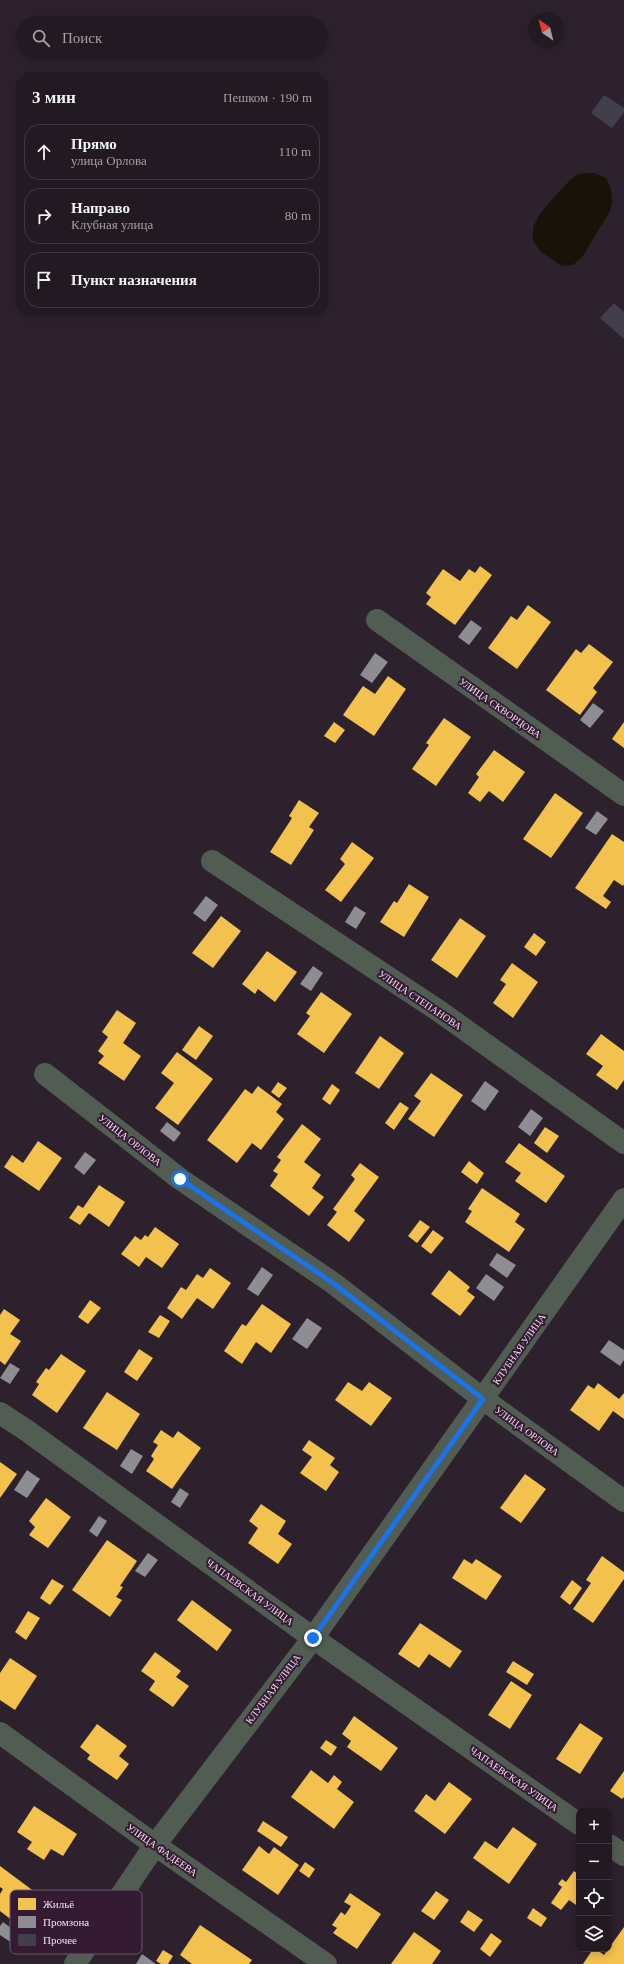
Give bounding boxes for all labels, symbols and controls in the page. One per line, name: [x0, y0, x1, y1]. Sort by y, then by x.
north arrow: [528, 12, 564, 48]
search box: [16, 16, 328, 60]
icon: search: [30, 27, 52, 49]
text: Поиск: [62, 30, 102, 46]
text: 3 мин: [32, 88, 76, 107]
text: Пешком · 190 m: [223, 90, 312, 105]
text: Прямо: [71, 136, 117, 152]
icon: ahead: [33, 141, 55, 163]
text: 110 m: [279, 144, 311, 159]
text: улица Орлова: [71, 153, 147, 168]
text: Направо: [71, 200, 130, 216]
icon: right: [33, 205, 55, 227]
text: 80 m: [285, 208, 311, 223]
text: Клубная улица: [71, 217, 153, 232]
icon: arrive: [33, 269, 55, 291]
text: Пункт назначения: [71, 272, 197, 288]
street label: УЛИЦА СКВОРЦОВА: [457, 676, 544, 741]
street label: УЛИЦА СТЕПАНОВА: [376, 968, 464, 1032]
street label: УЛИЦА ОРЛОВА: [97, 1112, 164, 1168]
route start: [171, 1170, 189, 1188]
street label: КЛУБНАЯ УЛИЦА: [490, 1311, 548, 1387]
street label: УЛИЦА ОРЛОВА: [493, 1404, 562, 1458]
street label: ЧАПАЕВСКАЯ УЛИЦА: [204, 1557, 296, 1628]
route end: [304, 1629, 322, 1647]
street label: КЛУБНАЯ УЛИЦА: [243, 1651, 303, 1726]
street label: ЧАПАЕВСКАЯ УЛИЦА: [468, 1744, 561, 1814]
map controls: [576, 1808, 612, 1952]
button: +: [576, 1808, 612, 1844]
street label: УЛИЦА ФАДЕЕВА: [125, 1821, 200, 1879]
button: −: [576, 1844, 612, 1880]
button: locate: [576, 1880, 612, 1916]
legend: [10, 1890, 142, 1954]
text: Жильё: [43, 1898, 74, 1910]
text: Промзона: [43, 1916, 89, 1928]
button: layers: [576, 1916, 612, 1952]
text: Прочее: [43, 1934, 77, 1946]

